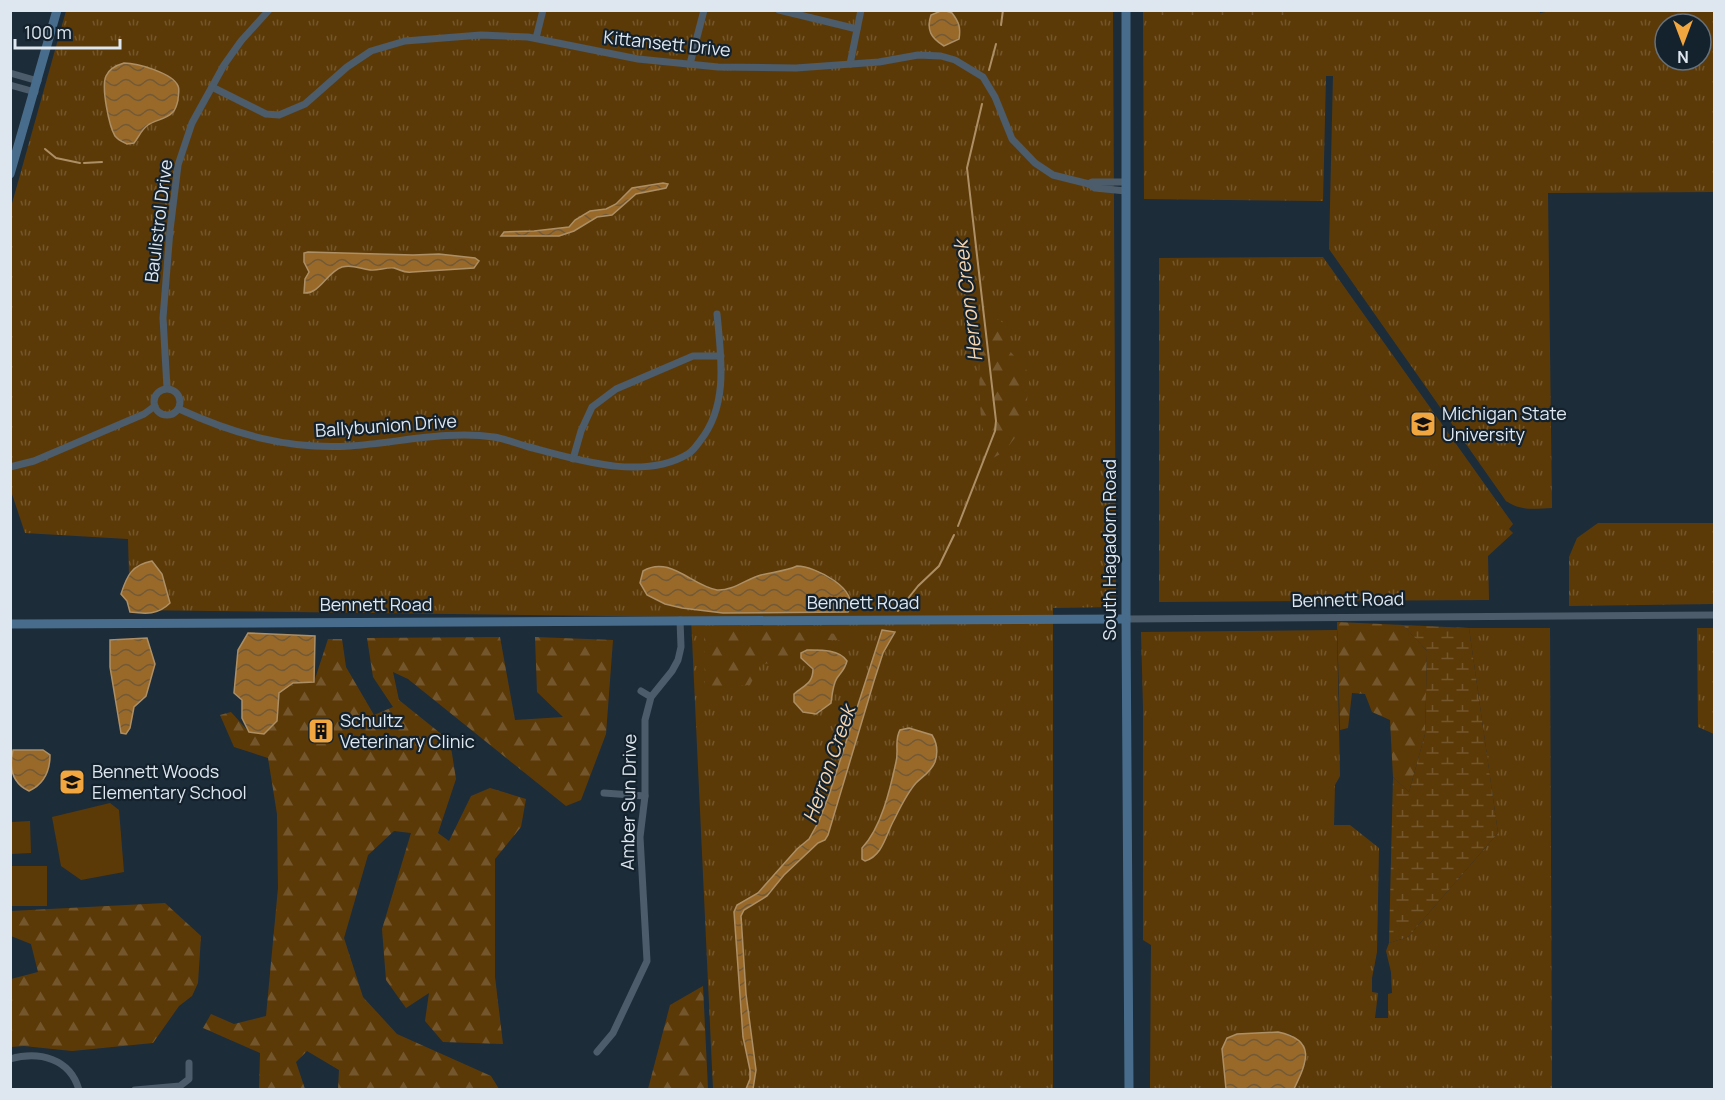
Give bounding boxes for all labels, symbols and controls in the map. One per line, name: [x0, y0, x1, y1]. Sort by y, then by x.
scale bar: [15, 12, 120, 50]
north arrow: [1653, 12, 1713, 72]
text: 100 m: [24, 20, 72, 44]
street label: Kittansett Drive: [602, 24, 732, 62]
text: N: [1677, 46, 1689, 68]
street label: Baulistrol Drive: [139, 158, 177, 284]
water label: Herron Creek: [946, 236, 988, 363]
place label: Michigan State University: [1442, 401, 1567, 446]
street label: Ballybunion Drive: [314, 408, 458, 442]
school or university icon: Michigan State University: [1408, 409, 1438, 439]
street label: South Hagadorn Road: [1097, 459, 1121, 641]
street label: Bennett Road: [1291, 586, 1405, 612]
street label: Bennett Road: [807, 590, 919, 614]
street label: Bennett Road: [320, 592, 432, 616]
water label: Herron Creek: [796, 699, 862, 826]
place label: Schultz Veterinary Clinic: [340, 708, 475, 753]
building icon: Schultz Veterinary Clinic: [306, 716, 336, 746]
street label: Amber Sun Drive: [615, 734, 641, 870]
place label: Bennett Woods Elementary School: [92, 759, 247, 804]
school or university icon: Bennett Woods Elementary School: [57, 767, 87, 797]

